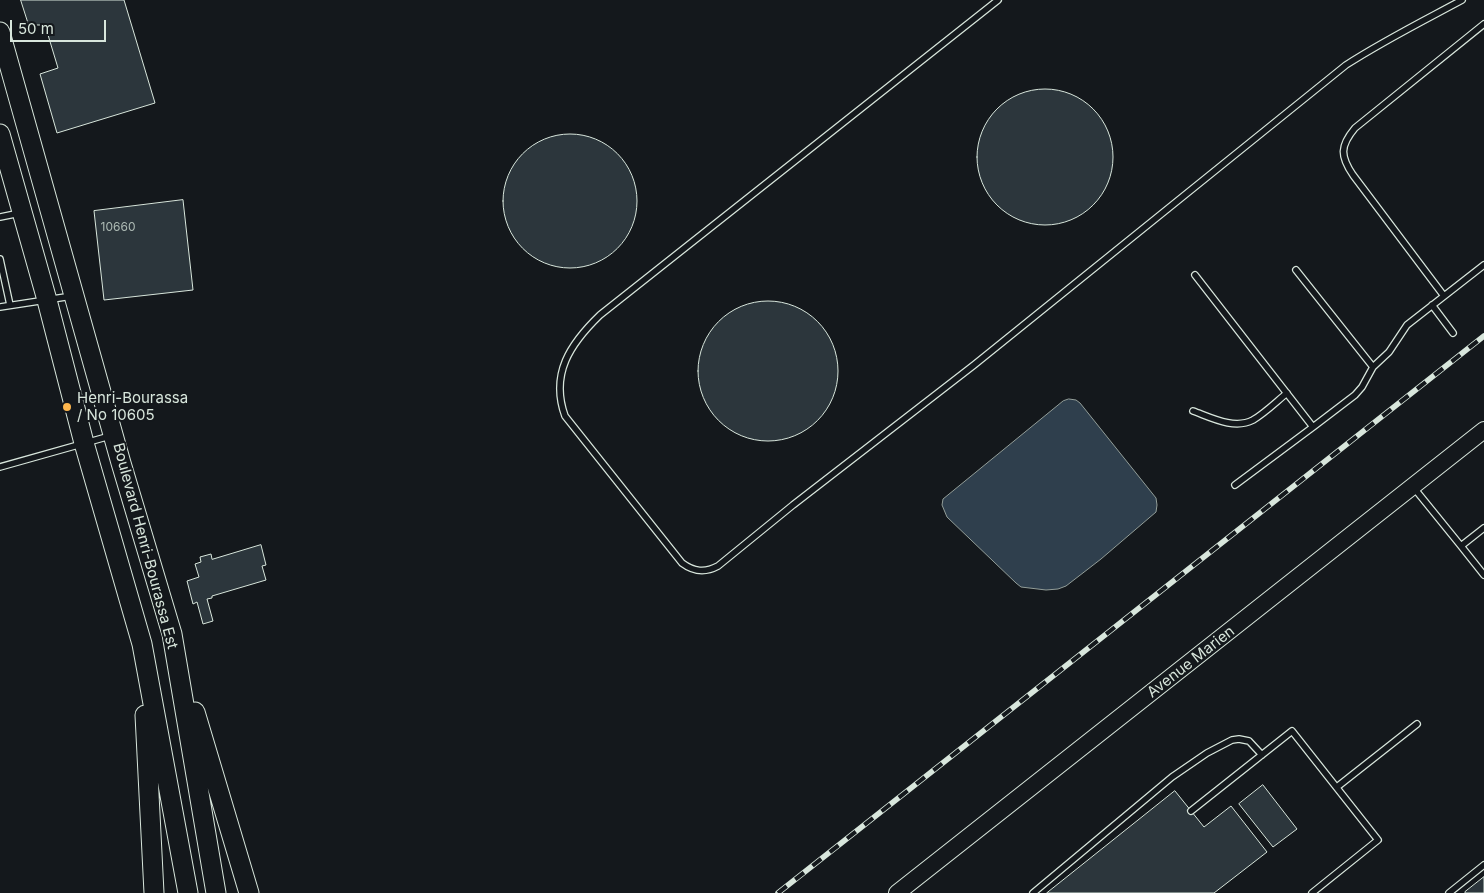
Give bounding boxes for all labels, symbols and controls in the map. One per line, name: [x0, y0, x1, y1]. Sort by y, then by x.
scale bar: [12, 10, 109, 42]
text: 50 m: [18, 19, 54, 38]
house number: 10660: [101, 220, 135, 234]
place label: Henri-Bourassa / No 10605: [77, 389, 188, 424]
marker: Henri-Bourassa / No 10605: [61, 401, 73, 413]
street label: Boulevard Henri-Bourassa Est: [109, 441, 181, 651]
street label: Avenue Marien: [1144, 622, 1238, 702]

